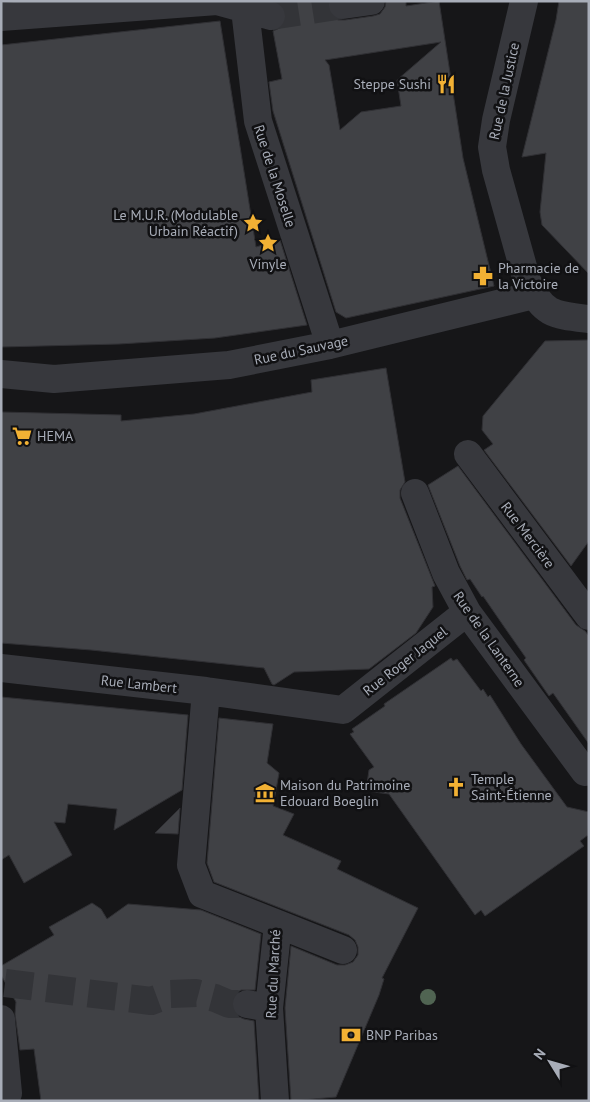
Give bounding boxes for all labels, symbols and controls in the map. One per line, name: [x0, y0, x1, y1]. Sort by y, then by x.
street label: Rue de la Justice: [485, 41, 523, 141]
restaurant icon: Steppe Sushi: [435, 73, 457, 95]
place label: Steppe Sushi: [354, 75, 431, 93]
street label: Rue de la Moselle: [250, 123, 300, 229]
place label: Le M.U.R. (Modulable Urbain Réactif): [113, 206, 238, 240]
place icon: Le M.U.R. (Modulable Urbain Réactif): [242, 212, 264, 234]
place icon: Vinyle: [257, 232, 279, 254]
place label: Vinyle: [248, 255, 287, 273]
place label: Pharmacie de la Victoire: [498, 259, 579, 293]
pharmacy icon: Pharmacie de la Victoire: [472, 265, 494, 287]
street label: Rue du Sauvage: [252, 331, 350, 369]
supermarket icon: HEMA: [11, 425, 33, 447]
place label: HEMA: [37, 427, 74, 445]
street label: Rue Mercière: [497, 498, 559, 572]
street label: Rue de la Lanterne: [449, 588, 529, 690]
street label: Rue Roger Jaquel: [359, 622, 451, 700]
street label: Rue Lambert: [100, 671, 178, 697]
place label: Temple Saint-Étienne: [471, 770, 552, 804]
place label: Maison du Patrimoine Edouard Boeglin: [280, 776, 410, 810]
church icon: Temple Saint-Étienne: [445, 776, 467, 798]
museum icon: Maison du Patrimoine Edouard Boeglin: [254, 782, 276, 804]
street label: Rue du Marché: [262, 929, 284, 1019]
bank icon: BNP Paribas: [340, 1024, 362, 1046]
place label: BNP Paribas: [366, 1026, 438, 1044]
north arrow: [525, 1037, 575, 1087]
text: N: [530, 1045, 550, 1063]

